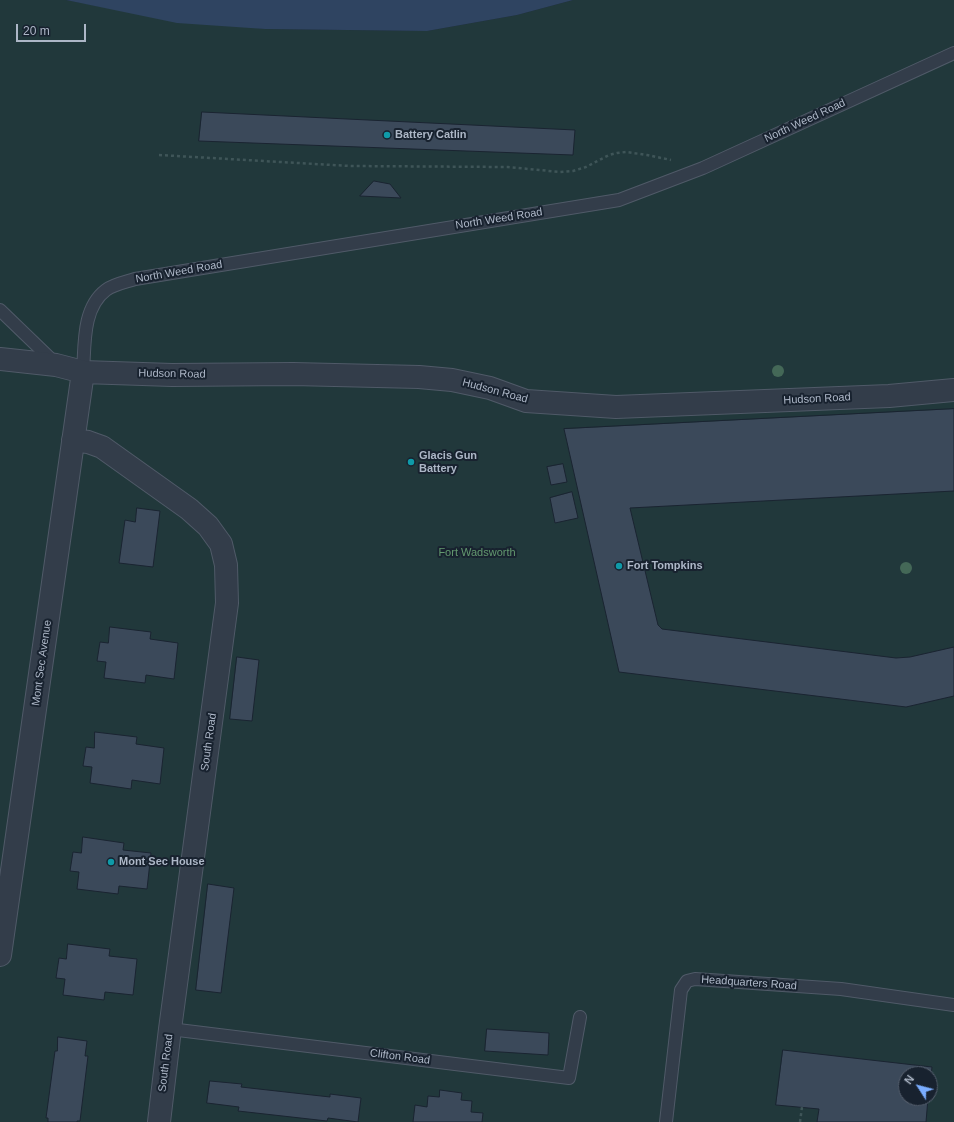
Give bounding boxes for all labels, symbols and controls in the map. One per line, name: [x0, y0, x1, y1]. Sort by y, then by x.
scale bar: [18, 16, 88, 42]
text: 20 m: [23, 24, 50, 38]
street label: North Weed Road: [762, 96, 848, 146]
place label: Battery Catlin: [395, 128, 467, 142]
marker: Battery Catlin: [382, 130, 392, 140]
street label: North Weed Road: [455, 206, 543, 232]
street label: North Weed Road: [135, 258, 223, 286]
street label: Hudson Road: [138, 367, 206, 381]
street label: Hudson Road: [461, 376, 529, 406]
street label: Hudson Road: [783, 391, 851, 407]
place label: Glacis Gun Battery: [419, 449, 477, 475]
marker: Glacis Gun Battery: [406, 457, 416, 467]
park label: Fort Wadsworth: [438, 546, 516, 560]
place label: Fort Tompkins: [627, 559, 703, 573]
marker: Fort Tompkins: [614, 561, 624, 571]
street label: Mont Sec Avenue: [29, 619, 55, 707]
street label: South Road: [198, 712, 220, 772]
place label: Mont Sec House: [119, 855, 205, 869]
marker: Mont Sec House: [106, 857, 116, 867]
street label: Headquarters Road: [701, 973, 797, 993]
street label: South Road: [156, 1033, 176, 1093]
street label: Clifton Road: [369, 1047, 431, 1067]
north arrow: [898, 1066, 938, 1106]
text: N: [902, 1073, 916, 1086]

